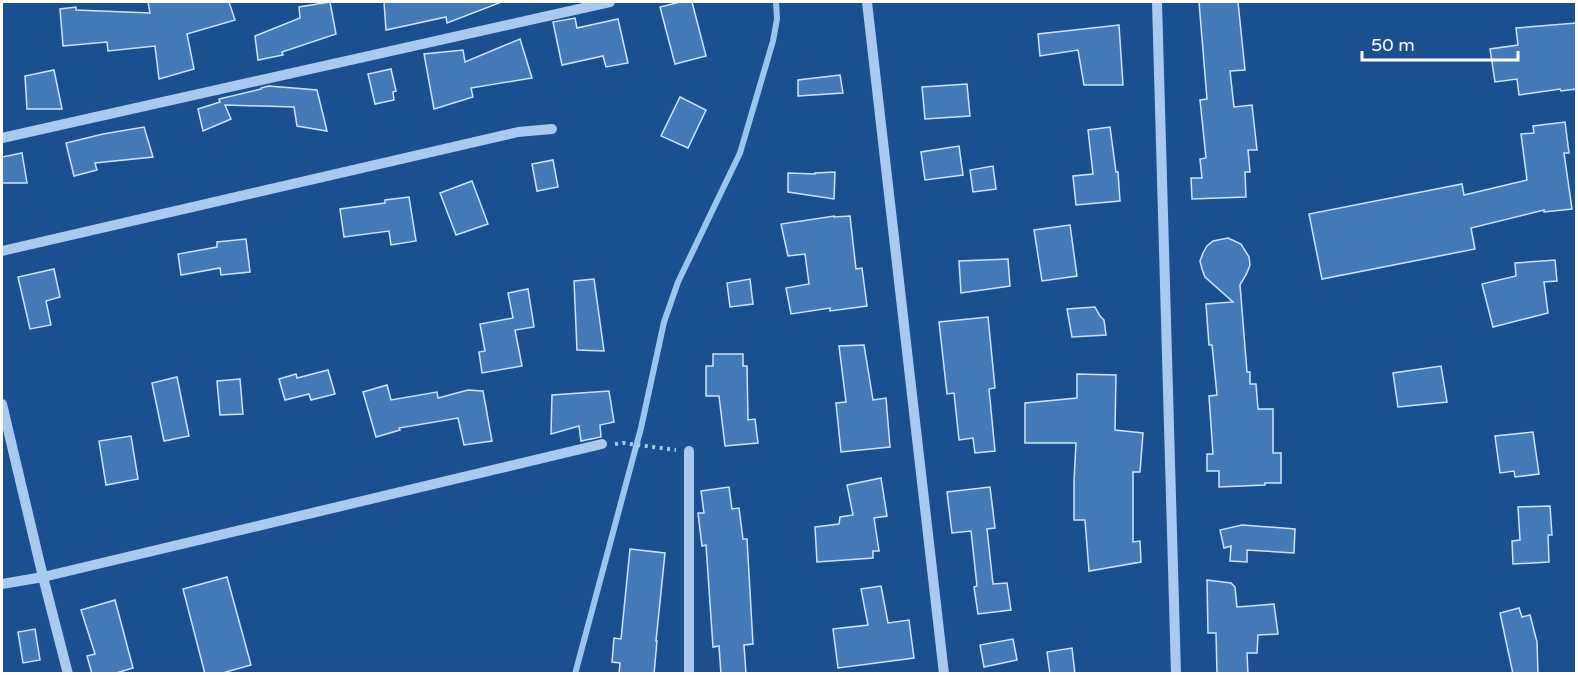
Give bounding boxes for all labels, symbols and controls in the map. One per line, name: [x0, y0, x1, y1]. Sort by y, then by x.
scale bar: [1362, 24, 1518, 62]
text: 50 m: [1371, 34, 1415, 56]

